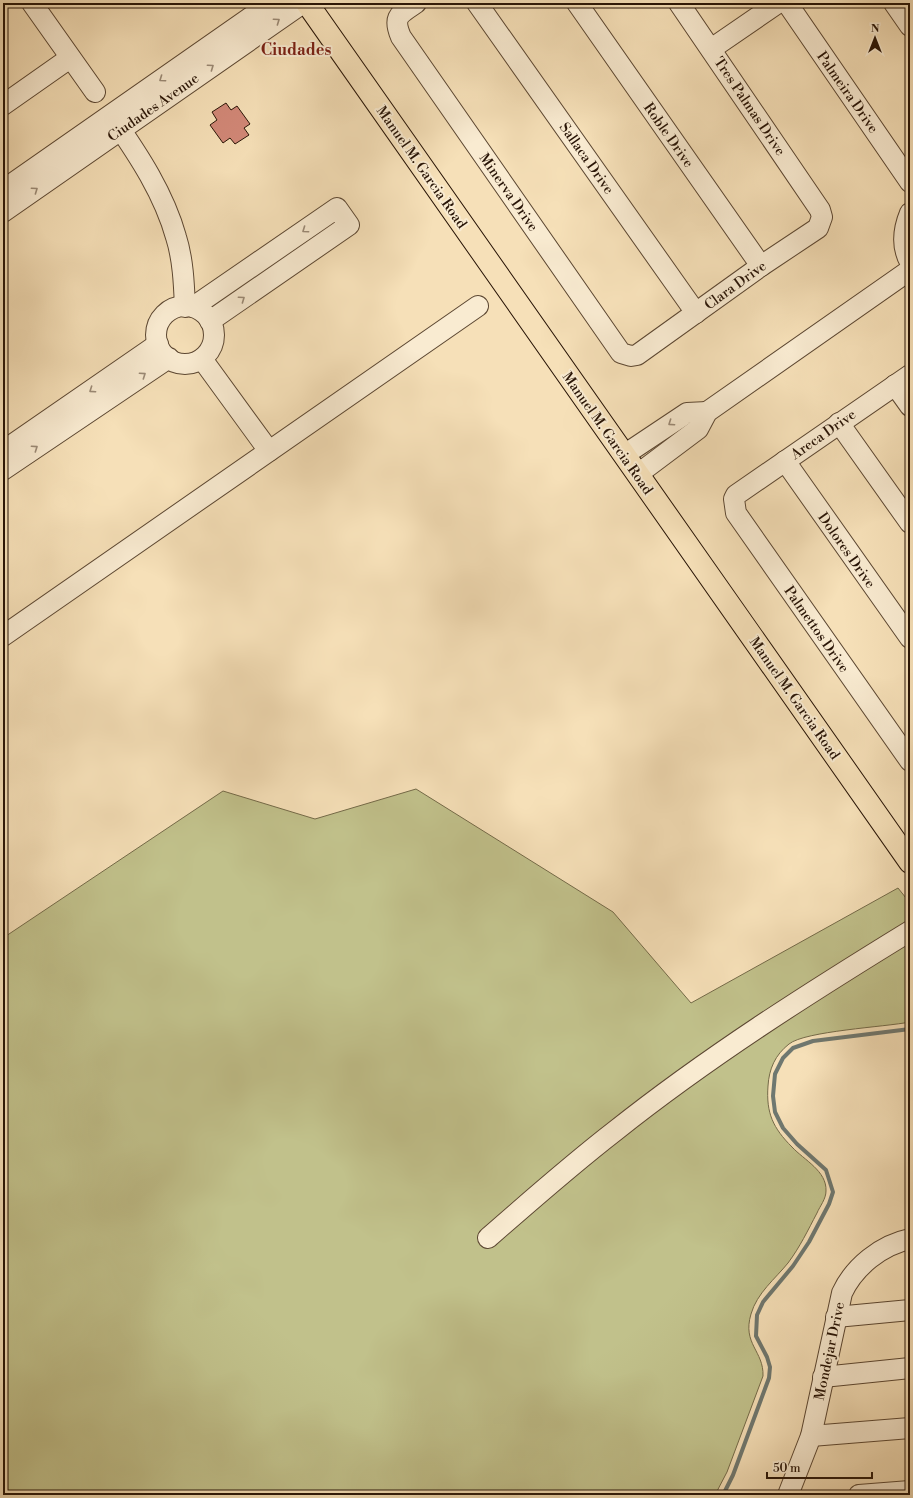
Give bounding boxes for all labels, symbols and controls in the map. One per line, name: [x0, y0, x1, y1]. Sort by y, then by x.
one-way arrow: [273, 18, 280, 26]
north arrow: [855, 18, 895, 58]
text: N: [871, 22, 880, 36]
district label: Ciudades: [261, 40, 331, 60]
street label: Palmeira Drive: [812, 48, 882, 137]
street label: Tres Palmas Drive: [709, 54, 789, 159]
one-way arrow: [206, 65, 213, 72]
street label: Ciudades Avenue: [104, 70, 203, 146]
one-way arrow: [159, 74, 166, 82]
street label: Roble Drive: [639, 100, 697, 172]
street label: Manuel M. Garcia Road: [372, 103, 470, 232]
street label: Sallaca Drive: [555, 119, 617, 198]
street label: Minerva Drive: [475, 150, 542, 235]
one-way arrow: [31, 187, 38, 195]
one-way arrow: [302, 225, 309, 232]
street label: Clara Drive: [701, 257, 770, 314]
one-way arrow: [238, 297, 245, 304]
street label: Manuel M. Garcia Road: [558, 369, 656, 498]
one-way arrow: [139, 372, 146, 380]
one-way arrow: [89, 385, 96, 392]
street label: Areca Drive: [787, 406, 860, 464]
one-way arrow: [668, 419, 675, 426]
one-way arrow: [31, 445, 38, 453]
street label: Dolores Drive: [813, 509, 879, 592]
street label: Palmettos Drive: [780, 583, 853, 676]
street label: Manuel M. Garcia Road: [745, 634, 843, 763]
street label: Mondejar Drive: [811, 1300, 849, 1402]
scale bar: [767, 1454, 872, 1480]
text: 50 m: [773, 1461, 801, 1476]

